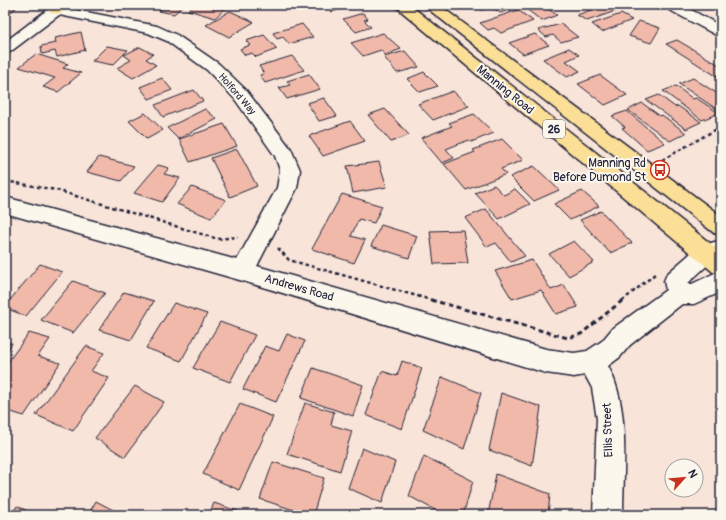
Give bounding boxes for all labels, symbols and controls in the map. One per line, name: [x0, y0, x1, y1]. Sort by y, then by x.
street label: Manning Road: [473, 62, 537, 118]
street label: Holford Way: [216, 71, 259, 118]
road number: 26: [543, 120, 565, 138]
place label: Manning Rd Before Dumond St: [553, 156, 646, 185]
bus stop icon: Manning Rd Before Dumond St: [649, 159, 671, 181]
street label: Andrews Road: [263, 271, 335, 305]
street label: Ellis Street: [600, 402, 616, 458]
north arrow: [664, 458, 704, 498]
text: N: [685, 467, 700, 480]

